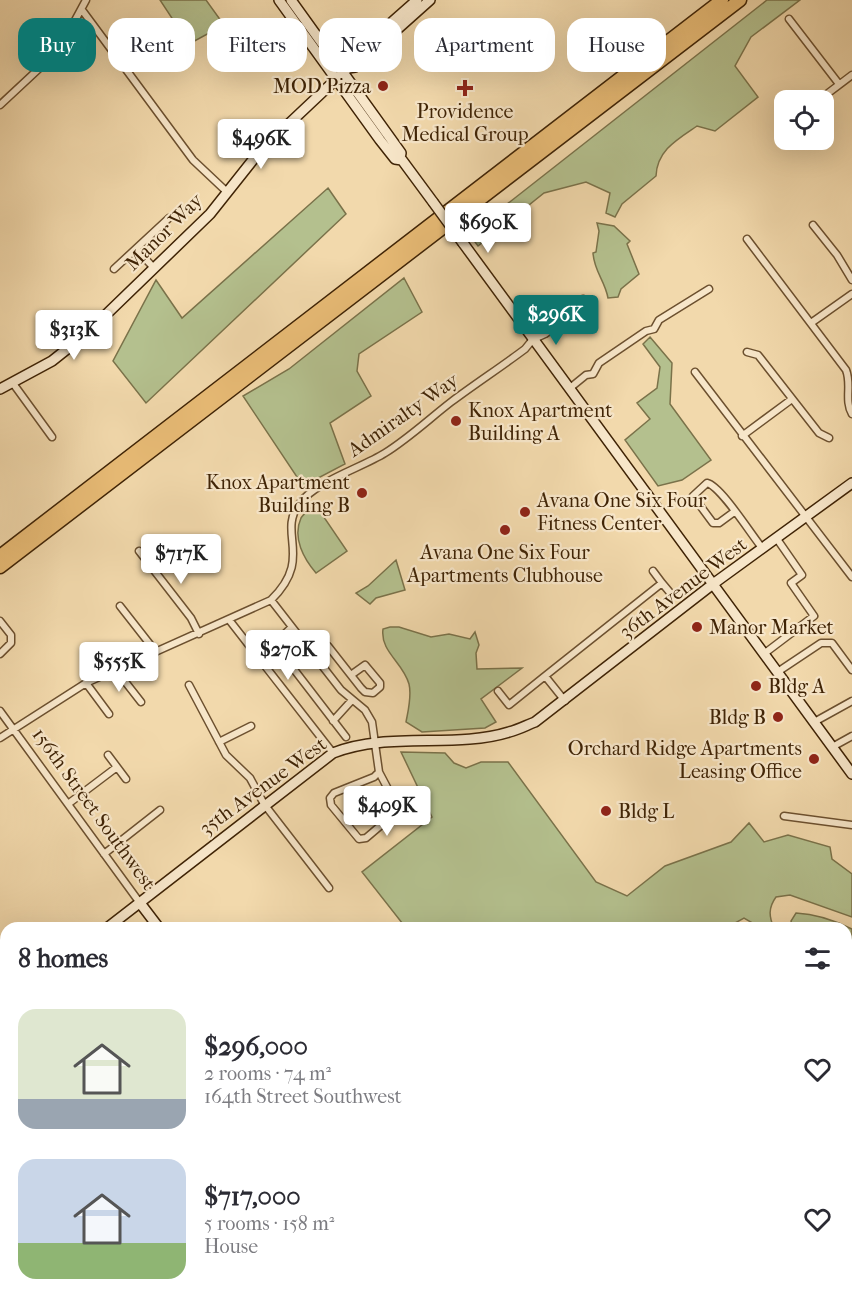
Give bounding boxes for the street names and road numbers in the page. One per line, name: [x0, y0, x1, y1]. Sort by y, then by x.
street label: Manor Way: [121, 188, 208, 275]
street label: Admiralty Way: [343, 368, 464, 462]
street label: 36th Avenue West: [615, 533, 751, 643]
street label: 156th Street Southwest: [27, 723, 161, 895]
street label: 35th Avenue West: [195, 732, 331, 840]

